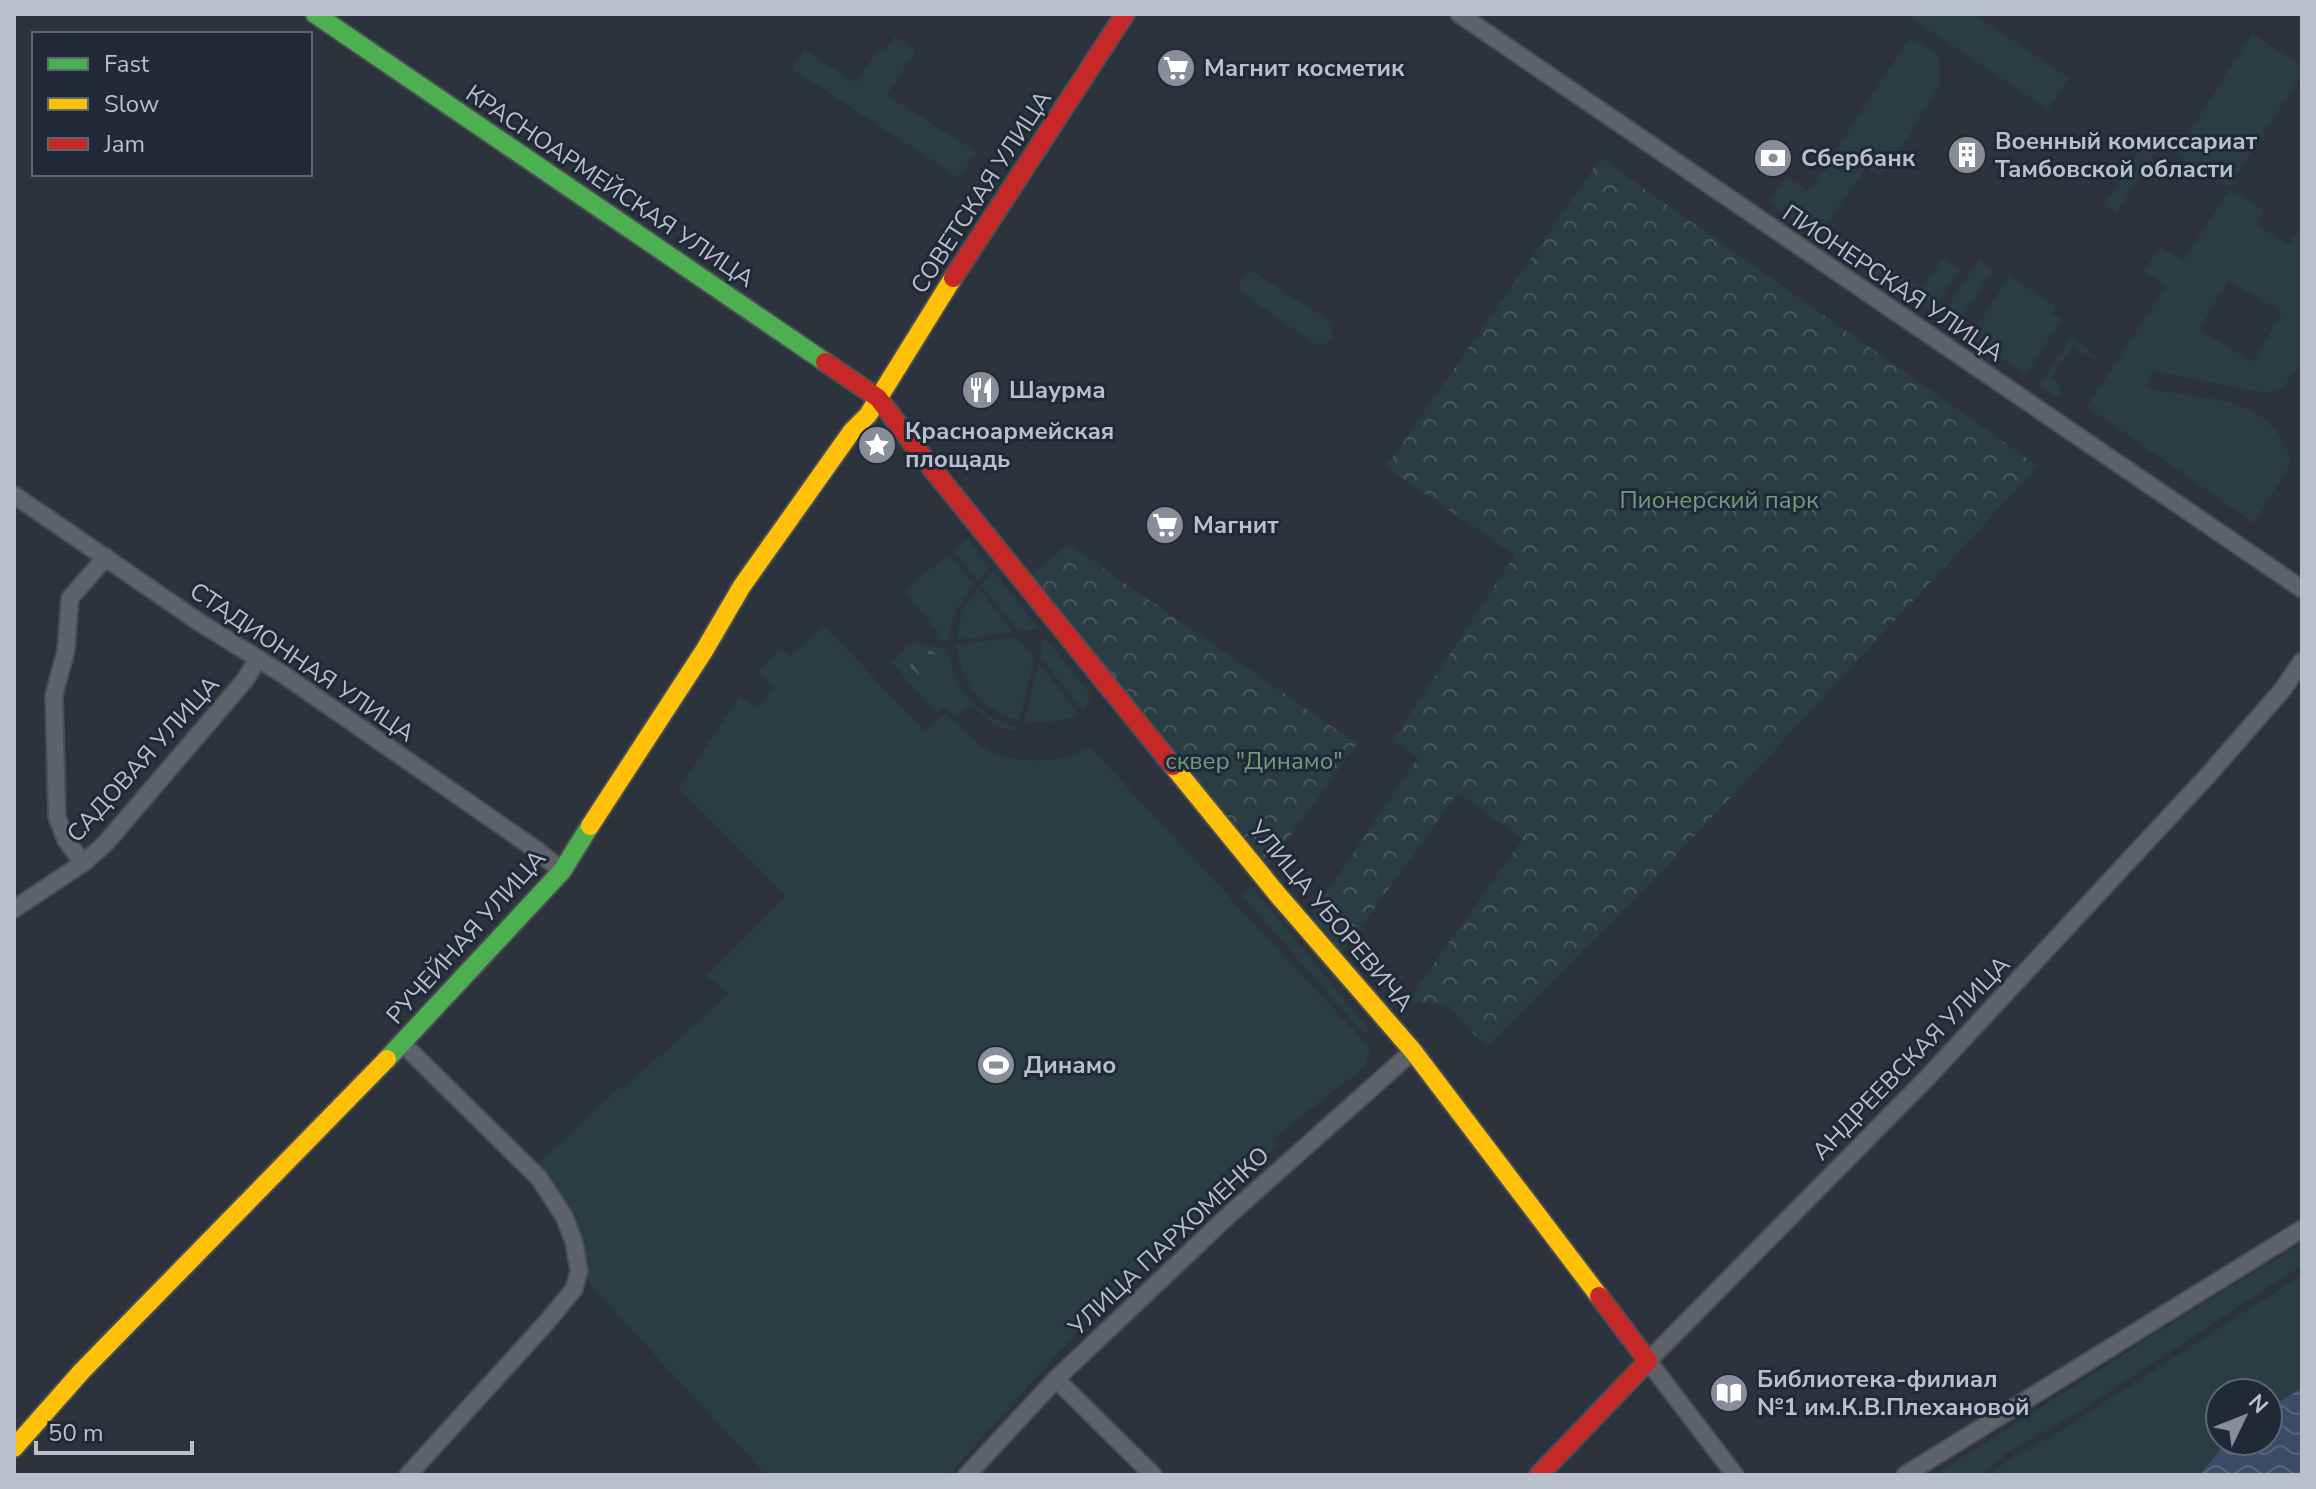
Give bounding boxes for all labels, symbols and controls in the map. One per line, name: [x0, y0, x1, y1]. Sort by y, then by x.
legend: [32, 32, 312, 176]
supermarket icon: Магнит косметик: [1155, 47, 1197, 89]
text: Fast: [104, 48, 150, 80]
place label: Магнит косметик: [1204, 52, 1405, 84]
street label: КРАСНОАРМЕЙСКАЯ УЛИЦА: [460, 77, 761, 295]
street label: СОВЕТСКАЯ УЛИЦА: [903, 84, 1059, 300]
text: Slow: [104, 88, 159, 120]
place label: Военный комиссариат Тамбовской области: [1995, 125, 2258, 185]
text: Jam: [103, 128, 145, 160]
building icon: Военный комиссариат Тамбовской области: [1946, 134, 1988, 176]
bank icon: Сбербанк: [1752, 137, 1794, 179]
place label: Сбербанк: [1801, 142, 1916, 174]
street label: ПИОНЕРСКАЯ УЛИЦА: [1776, 197, 2010, 369]
restaurant icon: Шаурма: [960, 369, 1002, 411]
place label: Шаурма: [1009, 374, 1106, 406]
place label: Красноармейская площадь: [905, 415, 1114, 475]
place icon: Красноармейская площадь: [856, 424, 898, 466]
park label: Пионерский парк: [1619, 484, 1819, 516]
supermarket icon: Магнит: [1144, 504, 1186, 546]
place label: Магнит: [1193, 509, 1279, 541]
street label: СТАДИОННАЯ УЛИЦА: [183, 575, 421, 749]
street label: САДОВАЯ УЛИЦА: [60, 669, 227, 849]
park label: сквер "Динамо": [1165, 745, 1343, 777]
street label: УЛИЦА УБОРЕВИЧА: [1241, 813, 1421, 1019]
street label: РУЧЕЙНАЯ УЛИЦА: [379, 843, 553, 1031]
street label: АНДРЕЕВСКАЯ УЛИЦА: [1805, 949, 2017, 1167]
sports icon: Динамо: [975, 1044, 1017, 1086]
place label: Динамо: [1024, 1049, 1116, 1081]
street label: УЛИЦА ПАРХОМЕНКО: [1061, 1139, 1276, 1343]
place label: Библиотека-филиал №1 им.К.В.Плехановой: [1757, 1363, 2030, 1423]
library icon: Библиотека-филиал №1 им.К.В.Плехановой: [1708, 1372, 1750, 1414]
north arrow: [2204, 1377, 2284, 1457]
text: N: [2241, 1388, 2274, 1420]
scale bar: [36, 1405, 192, 1455]
text: 50 m: [48, 1417, 104, 1449]

